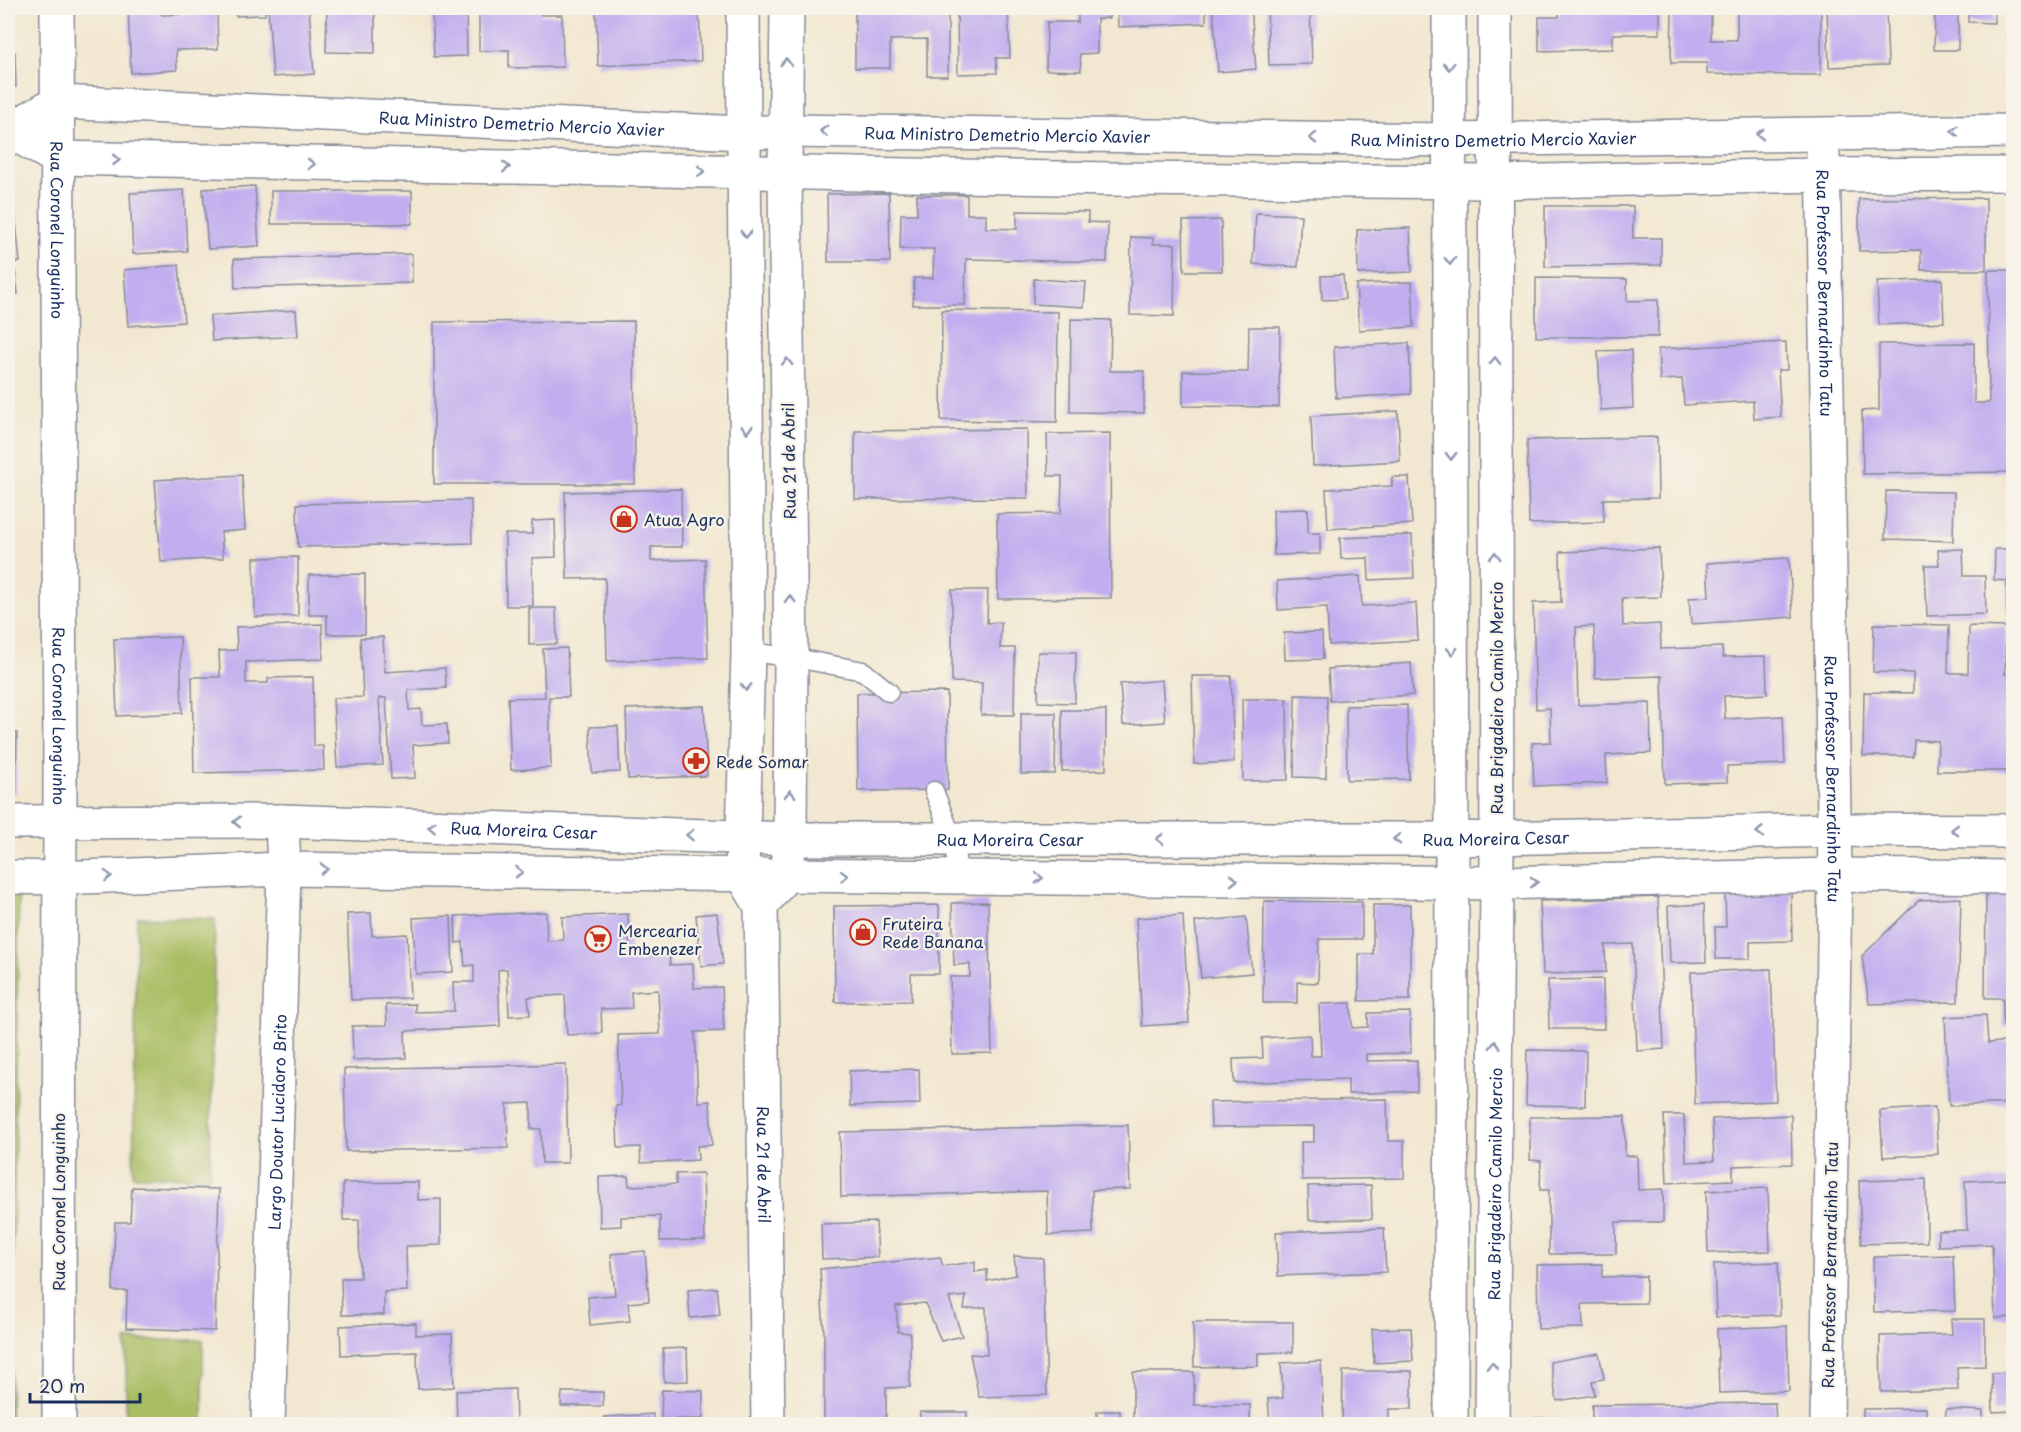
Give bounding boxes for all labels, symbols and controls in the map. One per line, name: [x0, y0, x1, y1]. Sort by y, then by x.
one-way arrow: [780, 57, 792, 66]
one-way arrow: [1443, 61, 1455, 70]
street label: Rua Ministro Demetrio Mercio Xavier: [378, 105, 666, 141]
street label: Rua Ministro Demetrio Mercio Xavier: [864, 120, 1151, 148]
one-way arrow: [820, 125, 829, 137]
street label: Rua Ministro Demetrio Mercio Xavier: [1350, 125, 1637, 152]
one-way arrow: [1951, 125, 1960, 138]
one-way arrow: [1756, 128, 1765, 141]
one-way arrow: [1309, 132, 1318, 144]
street label: Rua Coronel Longuinho: [46, 141, 70, 319]
one-way arrow: [111, 153, 120, 166]
one-way arrow: [306, 157, 315, 170]
one-way arrow: [501, 161, 510, 174]
one-way arrow: [696, 165, 705, 178]
street label: Rua Professor Bernardinho Tatu: [1811, 169, 1839, 417]
one-way arrow: [740, 229, 752, 238]
one-way arrow: [1444, 256, 1456, 265]
one-way arrow: [781, 357, 793, 366]
one-way arrow: [1489, 357, 1501, 366]
street label: Rua 21 de Abril: [775, 402, 801, 520]
one-way arrow: [740, 424, 753, 433]
one-way arrow: [1445, 451, 1457, 460]
shop icon: Atua Agro: [609, 504, 639, 534]
place label: Atua Agro: [644, 507, 725, 531]
one-way arrow: [1489, 552, 1502, 561]
street label: Rua Brigadeiro Camilo Mercio: [1484, 581, 1508, 814]
one-way arrow: [784, 594, 796, 603]
street label: Rua Coronel Longuinho: [47, 627, 72, 805]
one-way arrow: [1446, 646, 1458, 655]
street label: Rua Professor Bernardinho Tatu: [1819, 655, 1847, 903]
one-way arrow: [740, 682, 753, 691]
pharmacy icon: Rede Somar: [681, 746, 711, 776]
place label: Rede Somar: [716, 749, 809, 773]
one-way arrow: [784, 789, 796, 798]
street label: Rua Moreira Cesar: [450, 815, 598, 844]
one-way arrow: [232, 816, 241, 828]
one-way arrow: [427, 820, 436, 833]
street label: Rua Moreira Cesar: [1423, 824, 1570, 851]
one-way arrow: [1951, 824, 1960, 836]
one-way arrow: [1756, 825, 1765, 838]
street label: Rua Moreira Cesar: [937, 827, 1084, 851]
one-way arrow: [685, 829, 694, 842]
one-way arrow: [1156, 833, 1165, 845]
one-way arrow: [1393, 833, 1402, 845]
one-way arrow: [319, 863, 328, 875]
one-way arrow: [514, 866, 523, 878]
one-way arrow: [103, 869, 112, 882]
one-way arrow: [840, 870, 849, 882]
one-way arrow: [1035, 872, 1044, 884]
one-way arrow: [1230, 874, 1239, 886]
one-way arrow: [1530, 876, 1539, 888]
place label: Fruteira Rede Banana: [882, 911, 984, 953]
shop icon: Fruteira Rede Banana: [848, 917, 878, 947]
place label: Mercearia Embenezer: [618, 918, 702, 960]
supermarket icon: Mercearia Embenezer: [583, 924, 613, 954]
street label: Largo Doutor Lucidoro Brito: [262, 1014, 292, 1230]
one-way arrow: [1489, 1041, 1501, 1050]
street label: Rua Brigadeiro Camilo Mercio: [1481, 1067, 1507, 1301]
street label: Rua 21 de Abril: [752, 1106, 777, 1223]
street label: Rua Coronel Longuinho: [46, 1113, 70, 1291]
street label: Rua Professor Bernardinho Tatu: [1815, 1141, 1843, 1389]
one-way arrow: [1486, 1362, 1499, 1371]
scale bar: [30, 1366, 140, 1404]
text: 20 m: [39, 1372, 85, 1399]

